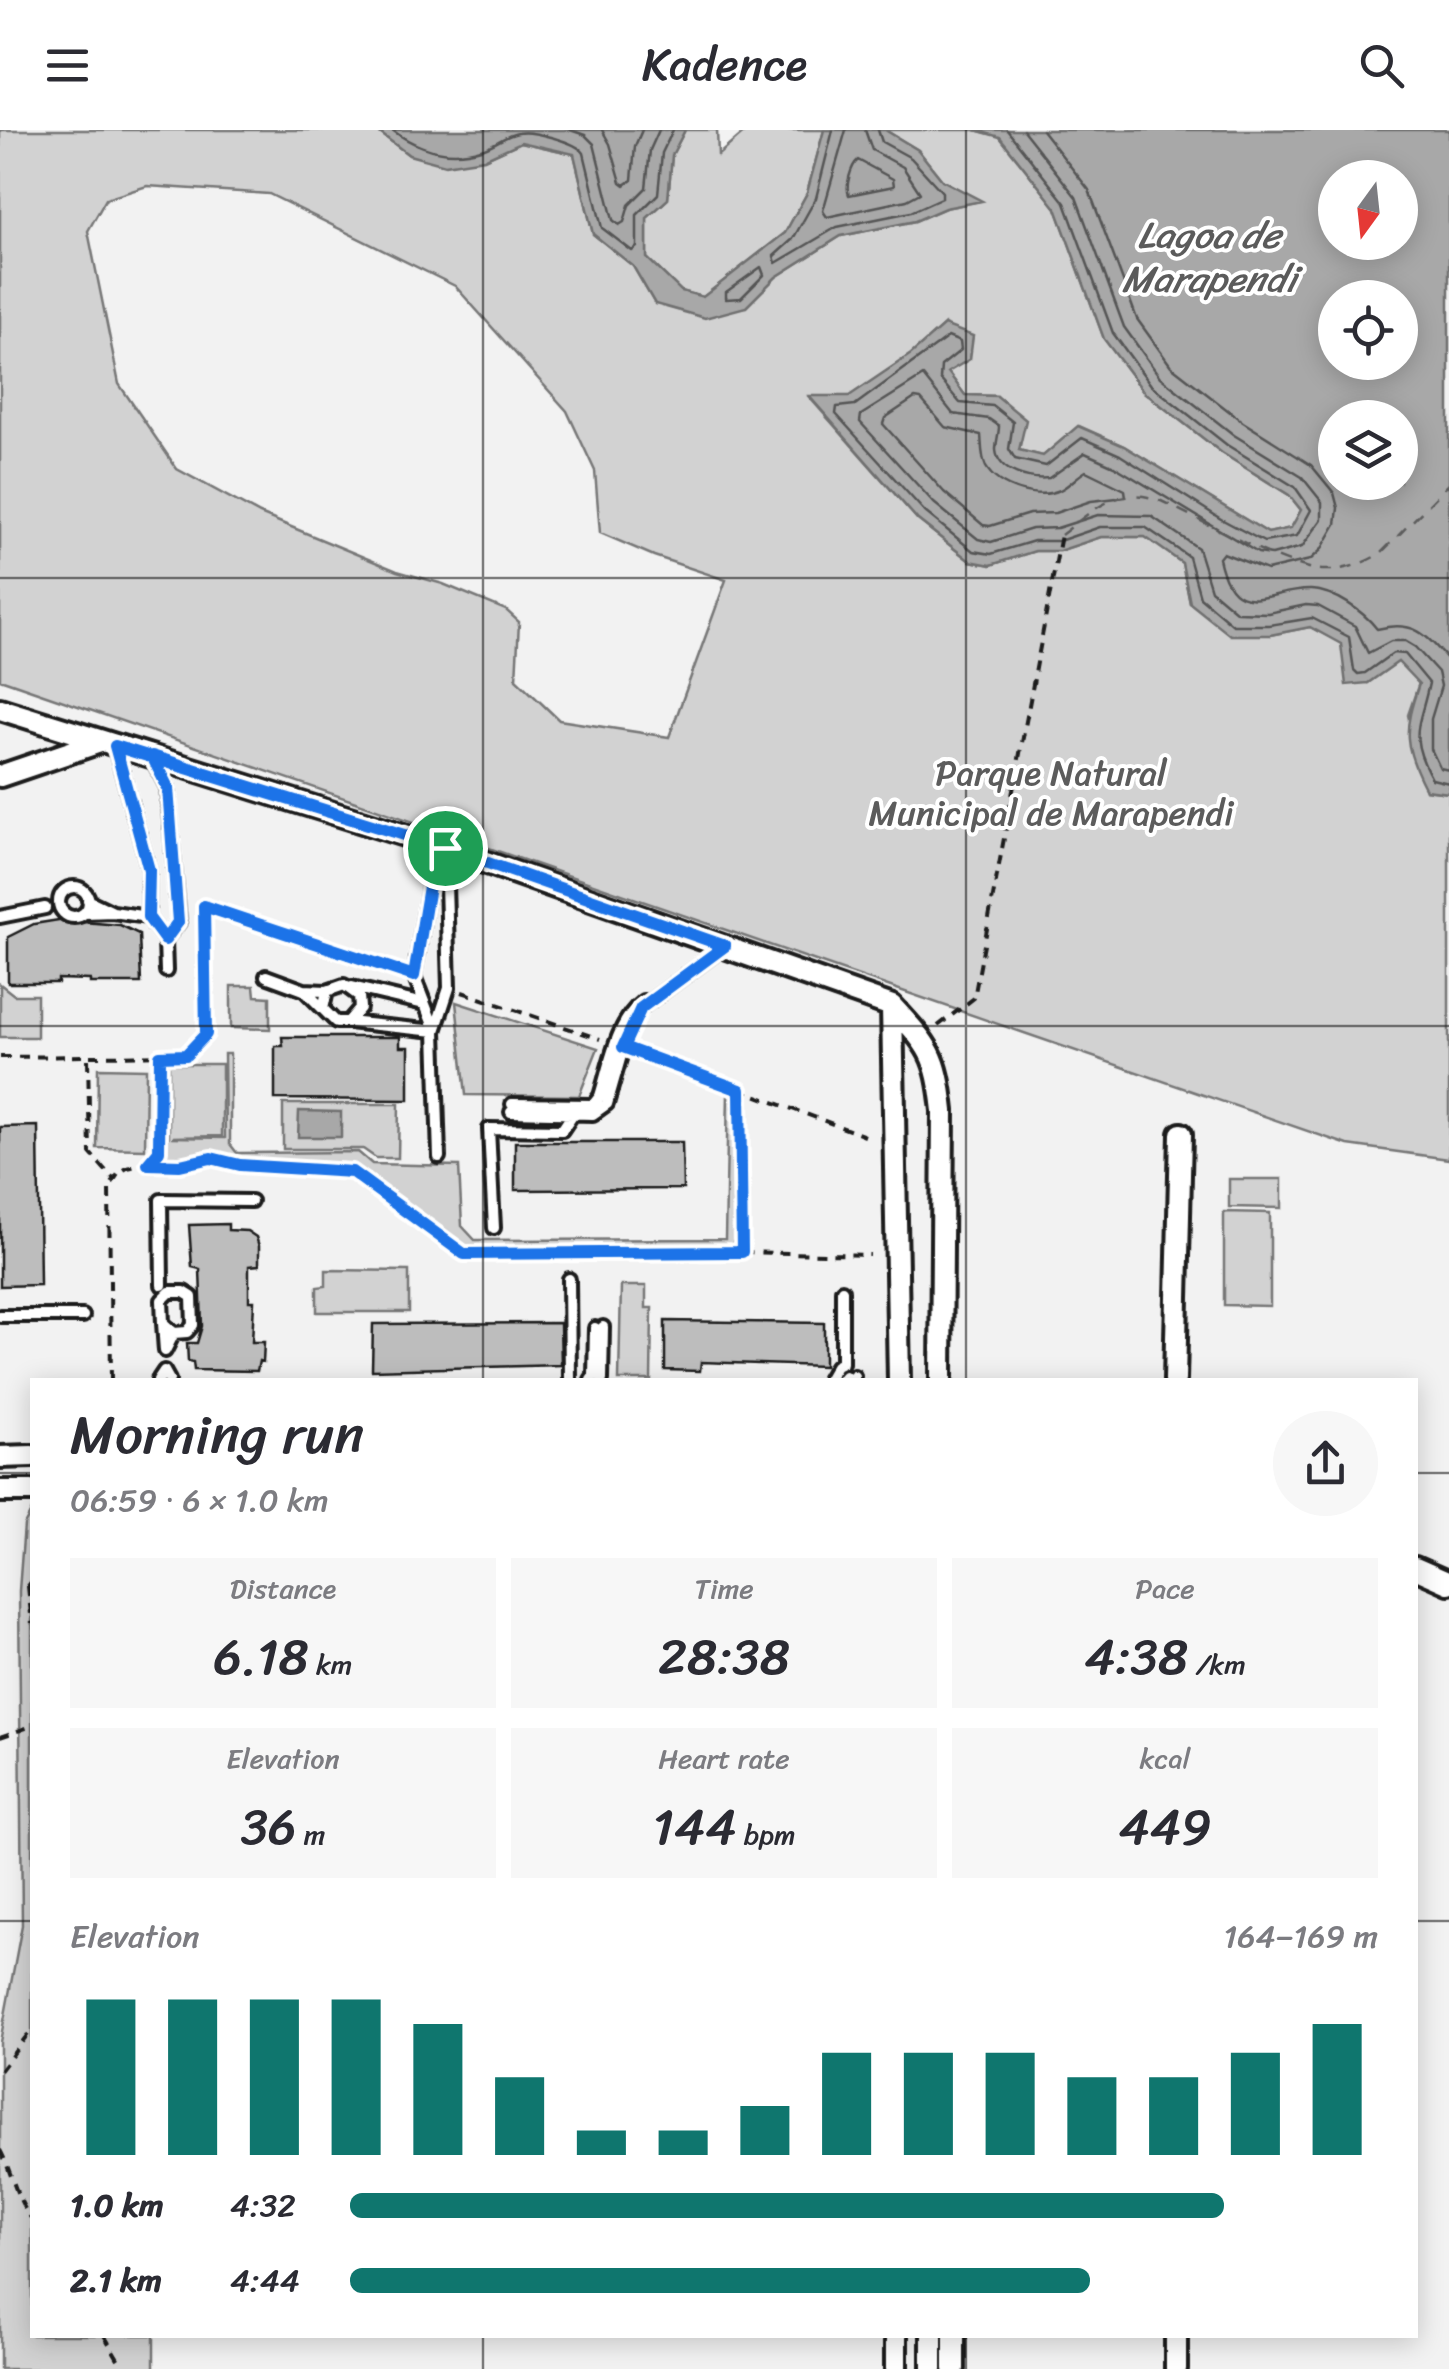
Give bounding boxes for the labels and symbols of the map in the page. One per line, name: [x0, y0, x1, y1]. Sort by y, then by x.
north arrow: [1318, 160, 1418, 260]
water label: Lagoa de Marapendi: [1122, 202, 1304, 313]
park label: Parque Natural Municipal de Marapendi: [868, 742, 1235, 844]
pin: [403, 806, 488, 891]

